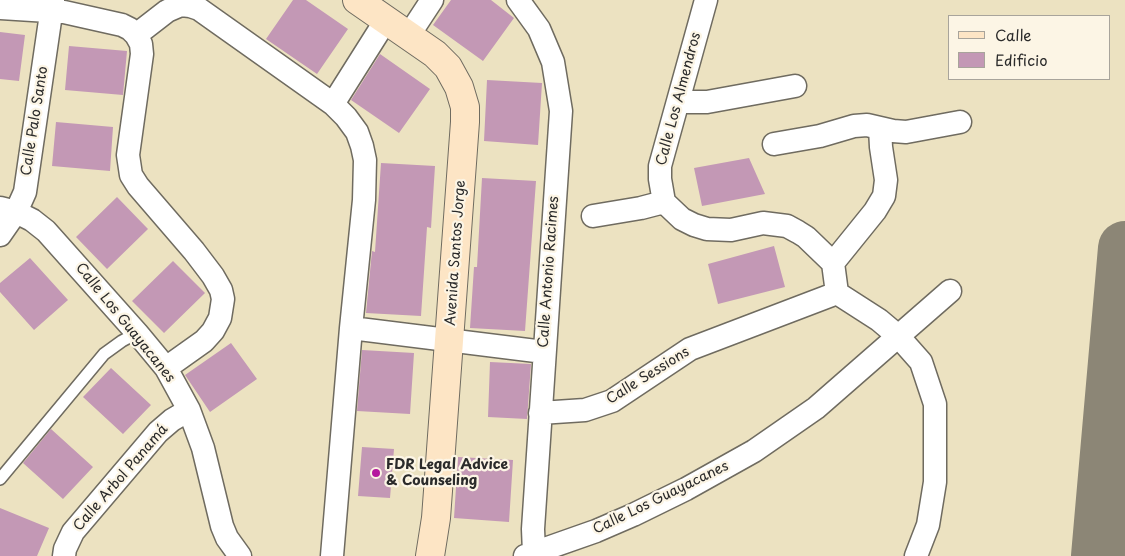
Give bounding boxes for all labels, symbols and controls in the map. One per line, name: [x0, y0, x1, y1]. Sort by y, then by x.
legend: [948, 15, 1110, 80]
text: Calle: [995, 23, 1032, 46]
street label: Calle Los Almendros: [653, 31, 705, 167]
text: Edificio: [995, 48, 1048, 71]
street label: Calle Palo Santo: [18, 65, 52, 177]
street label: Avenida Santos Jorge: [443, 180, 469, 326]
street label: Calle Antonio Racimes: [535, 196, 563, 348]
street label: Calle Los Guayacanes: [72, 260, 178, 386]
street label: Calle Sessions: [603, 344, 693, 408]
street label: Calle Arbol Panamá: [70, 421, 172, 535]
place label: FDR Legal Advice & Counseling: [386, 457, 508, 490]
street label: Calle Los Guayacanes: [590, 458, 732, 538]
marker: FDR Legal Advice & Counseling: [370, 467, 382, 479]

